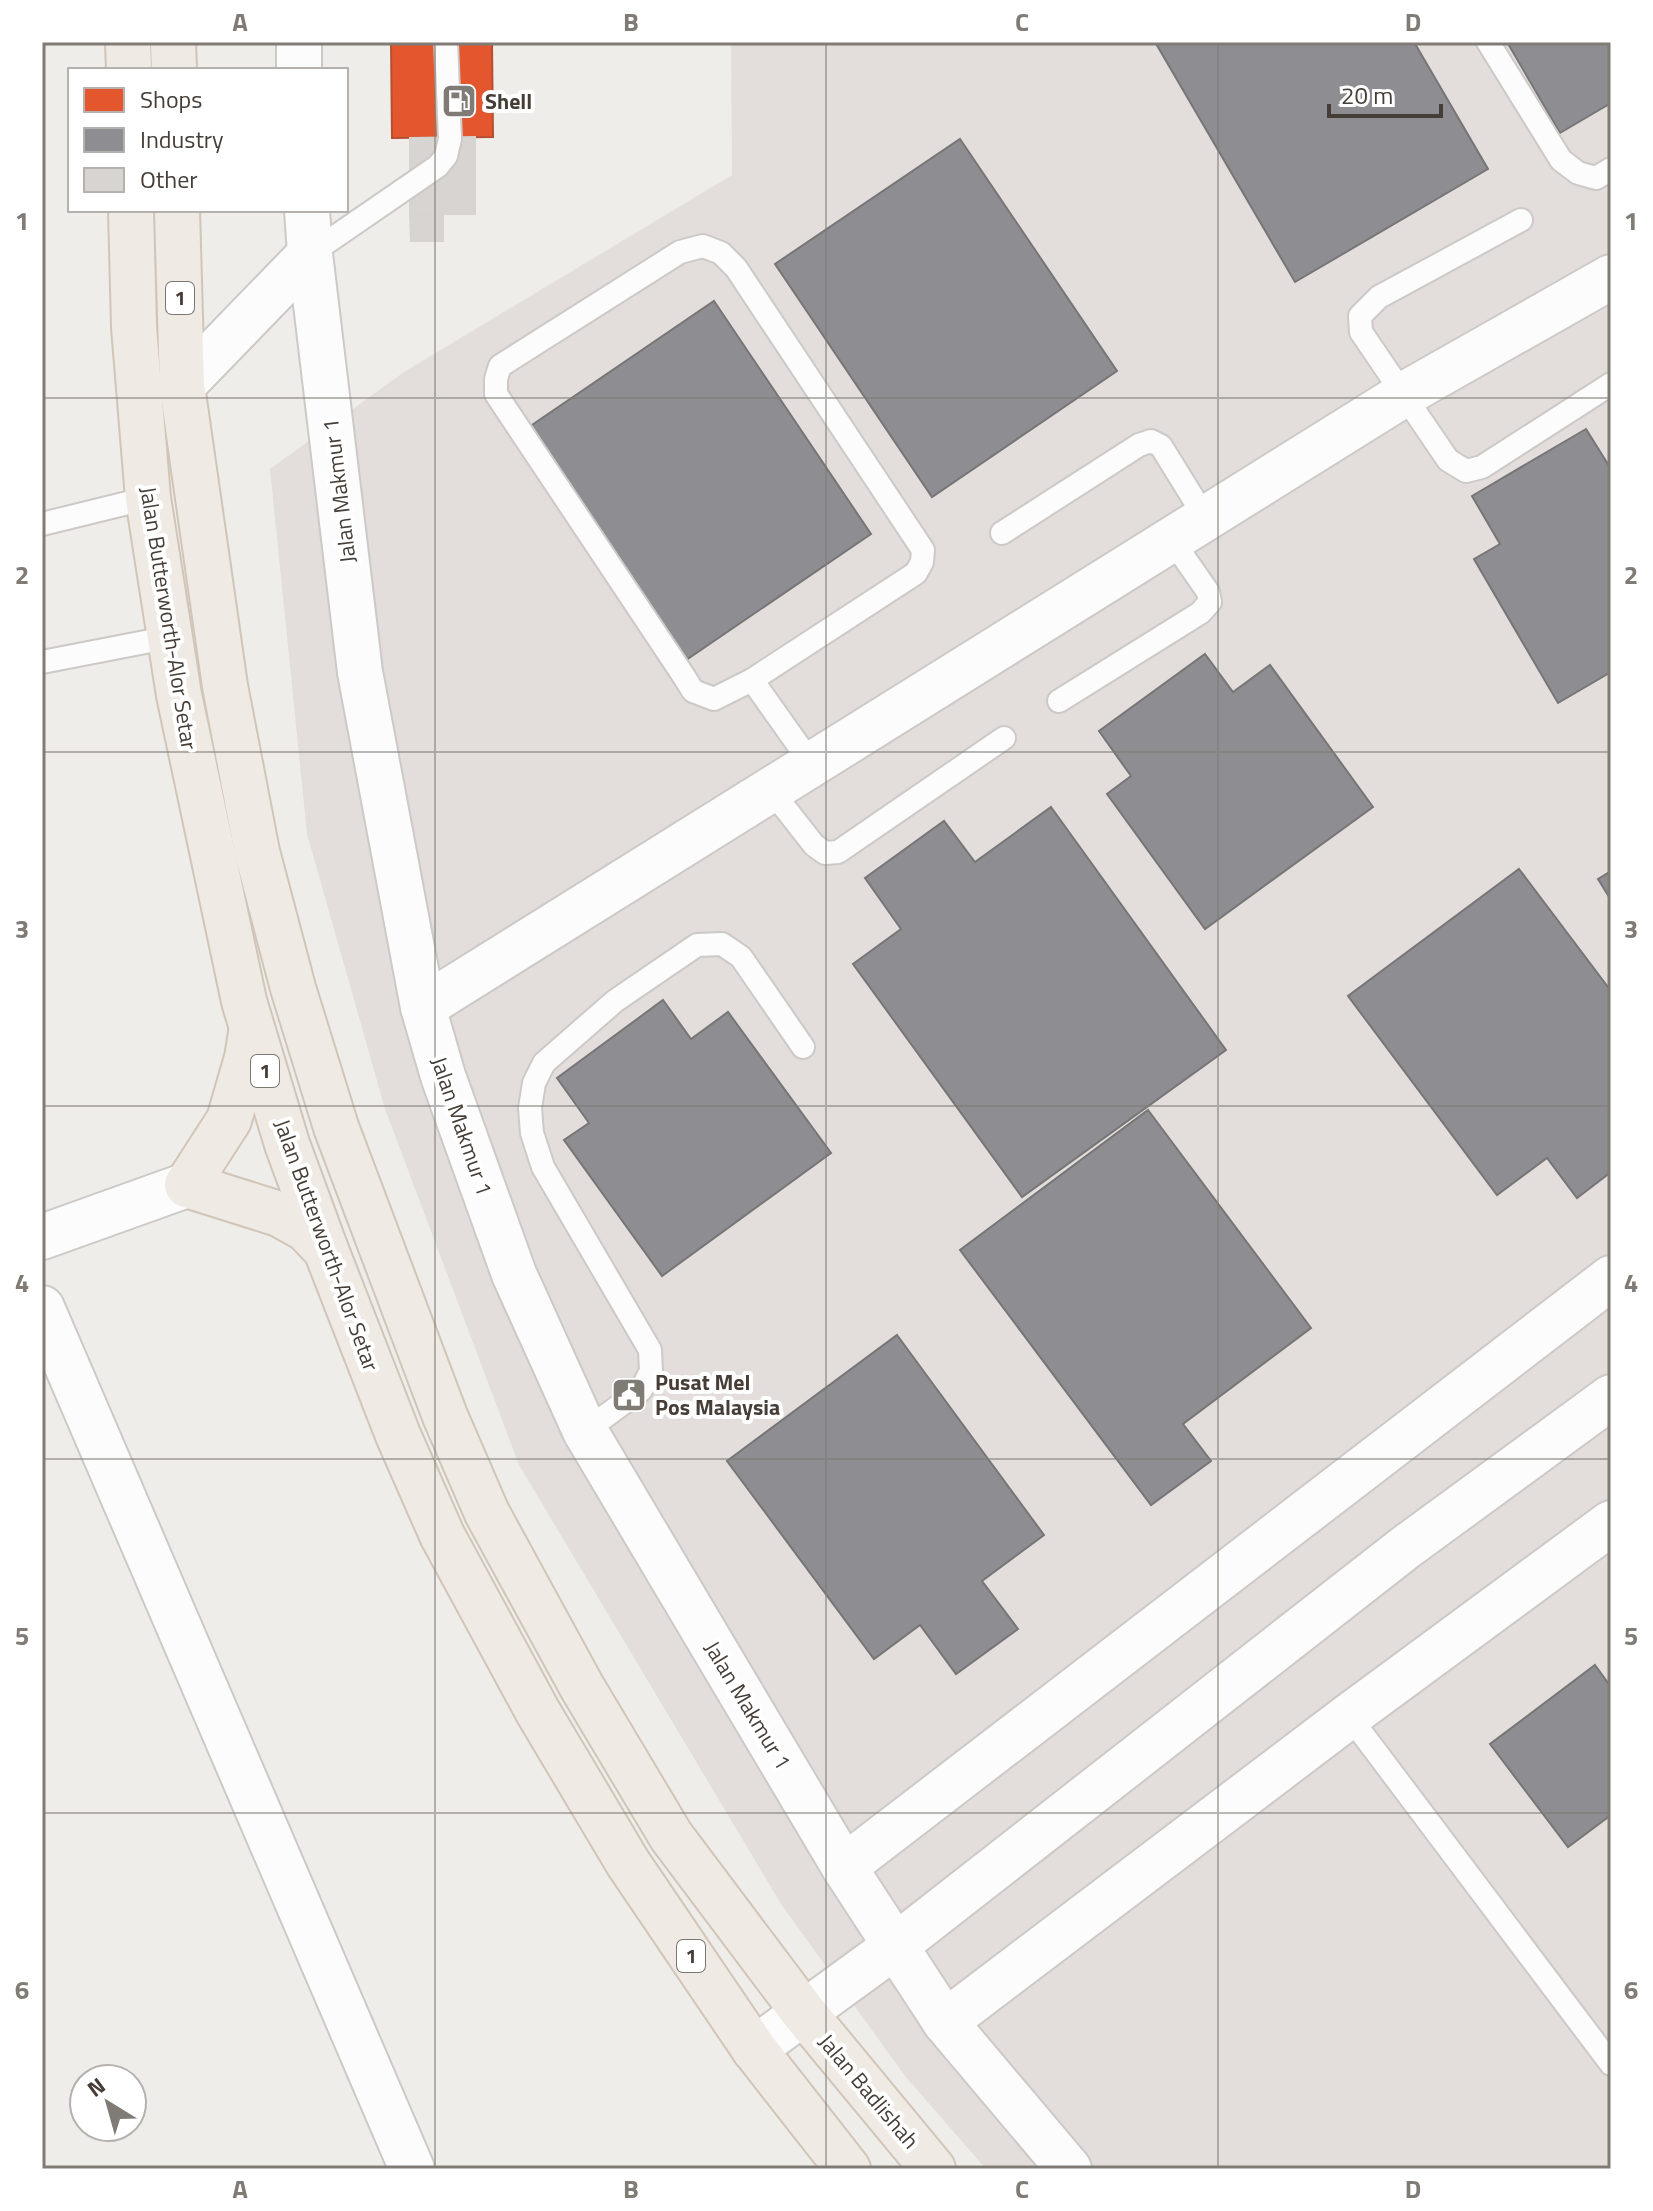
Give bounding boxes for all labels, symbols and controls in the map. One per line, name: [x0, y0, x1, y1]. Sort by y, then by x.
text: A: [232, 2, 248, 41]
text: B: [623, 2, 639, 41]
text: C: [1015, 2, 1029, 41]
text: D: [1405, 2, 1421, 41]
legend: [68, 68, 348, 212]
scale bar: [1329, 68, 1441, 118]
text: 20 m: [1341, 77, 1393, 113]
text: Shops: [140, 81, 202, 117]
fuel station icon: Shell: [440, 82, 478, 120]
place label: Shell: [485, 84, 532, 118]
text: Industry: [140, 121, 224, 157]
text: Other: [140, 161, 198, 197]
text: 1: [15, 201, 29, 240]
text: 1: [1624, 201, 1638, 240]
road number: 1: [166, 282, 194, 314]
street label: Jalan Makmur 1: [313, 417, 365, 565]
street label: Jalan Butterworth-Alor Setar: [131, 484, 207, 752]
text: 2: [15, 555, 29, 594]
text: 2: [1624, 555, 1638, 594]
text: 3: [15, 909, 29, 948]
text: 3: [1624, 909, 1638, 948]
street label: Jalan Makmur 1: [422, 1052, 502, 1200]
road number: 1: [251, 1055, 279, 1087]
street label: Jalan Butterworth-Alor Setar: [266, 1114, 389, 1376]
text: 4: [15, 1263, 29, 1302]
text: 4: [1624, 1263, 1638, 1302]
place label: Pusat Mel Pos Malaysia: [655, 1365, 780, 1424]
public building icon: Pusat Mel Pos Malaysia: [610, 1376, 648, 1414]
text: 5: [15, 1616, 29, 1655]
text: 5: [1624, 1616, 1638, 1655]
street label: Jalan Makmur 1: [696, 1634, 800, 1776]
road number: 1: [677, 1940, 705, 1972]
text: 6: [15, 1970, 29, 2009]
text: 6: [1624, 1970, 1638, 2009]
street label: Jalan Badlishah: [811, 2026, 927, 2156]
north arrow: [68, 2063, 148, 2143]
text: N: [80, 2069, 112, 2105]
text: A: [232, 2169, 248, 2208]
text: B: [623, 2169, 639, 2208]
text: C: [1015, 2169, 1029, 2208]
text: D: [1405, 2169, 1421, 2208]

